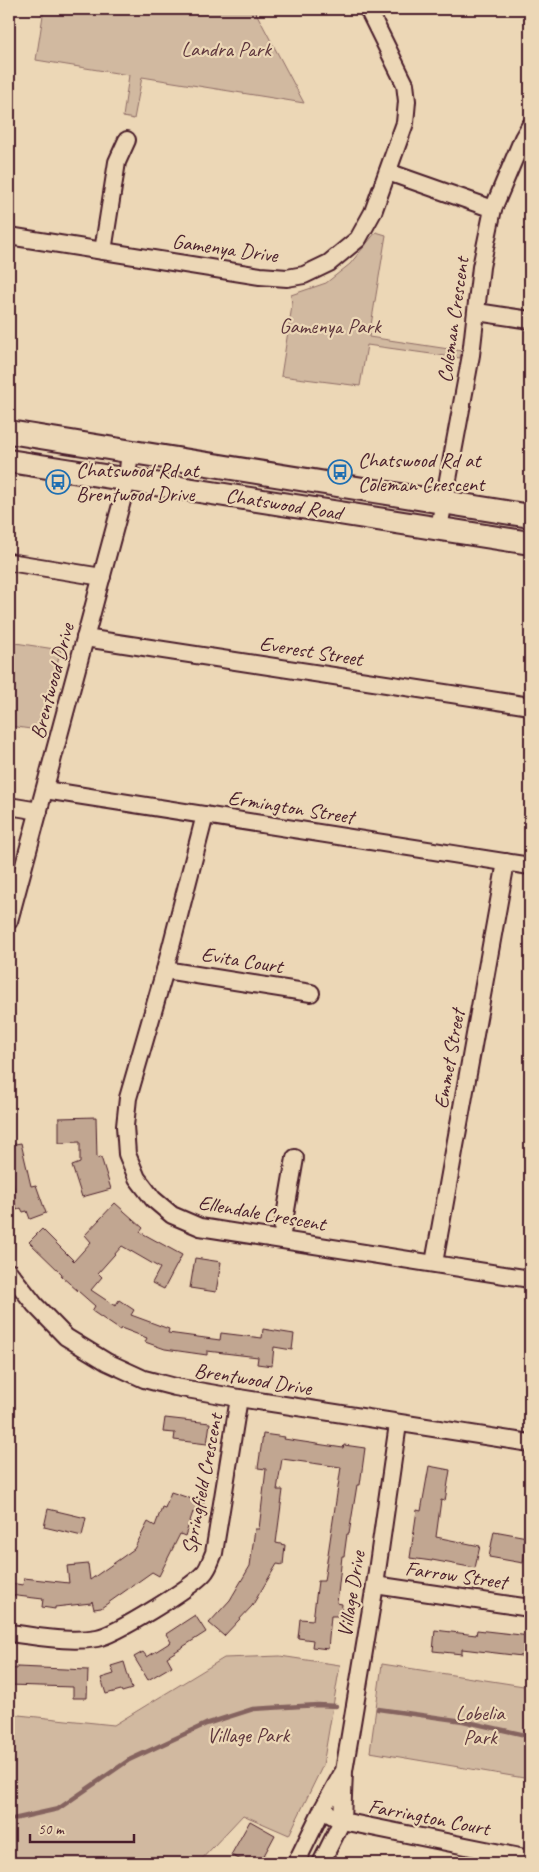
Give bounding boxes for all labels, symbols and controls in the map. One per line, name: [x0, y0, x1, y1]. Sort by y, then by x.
park label: Landra Park: [181, 36, 272, 62]
street label: Gamenya Drive: [171, 228, 280, 268]
street label: Coleman Crescent: [431, 254, 475, 384]
park label: Gamenya Park: [279, 313, 382, 339]
place label: Chatswood Rd at Coleman Crescent: [358, 447, 486, 497]
place label: Chatswood Rd at Brentwood Drive: [76, 457, 201, 507]
bus stop icon: Chatswood Rd at Coleman Crescent: [327, 459, 353, 485]
bus stop icon: Chatswood Rd at Brentwood Drive: [45, 469, 71, 495]
street label: Chatswood Road: [224, 482, 347, 526]
street label: Brentwood Drive: [24, 619, 80, 742]
street label: Everest Street: [258, 630, 366, 672]
street label: Ermington Street: [226, 784, 359, 830]
street label: Evita Court: [199, 941, 287, 980]
street label: Emmet Street: [427, 1004, 471, 1111]
street label: Ellendale Crescent: [196, 1189, 330, 1237]
street label: Brentwood Drive: [193, 1357, 315, 1401]
street label: Springfield Crescent: [176, 1410, 229, 1556]
street label: Village Drive: [331, 1548, 371, 1639]
street label: Farrow Street: [404, 1555, 511, 1595]
park label: Lobelia Park: [456, 1700, 506, 1750]
park label: Village Park: [207, 1722, 291, 1748]
street label: Farrington Court: [366, 1793, 494, 1842]
scale bar: [30, 1812, 134, 1844]
text: 50 m: [38, 1820, 65, 1839]

